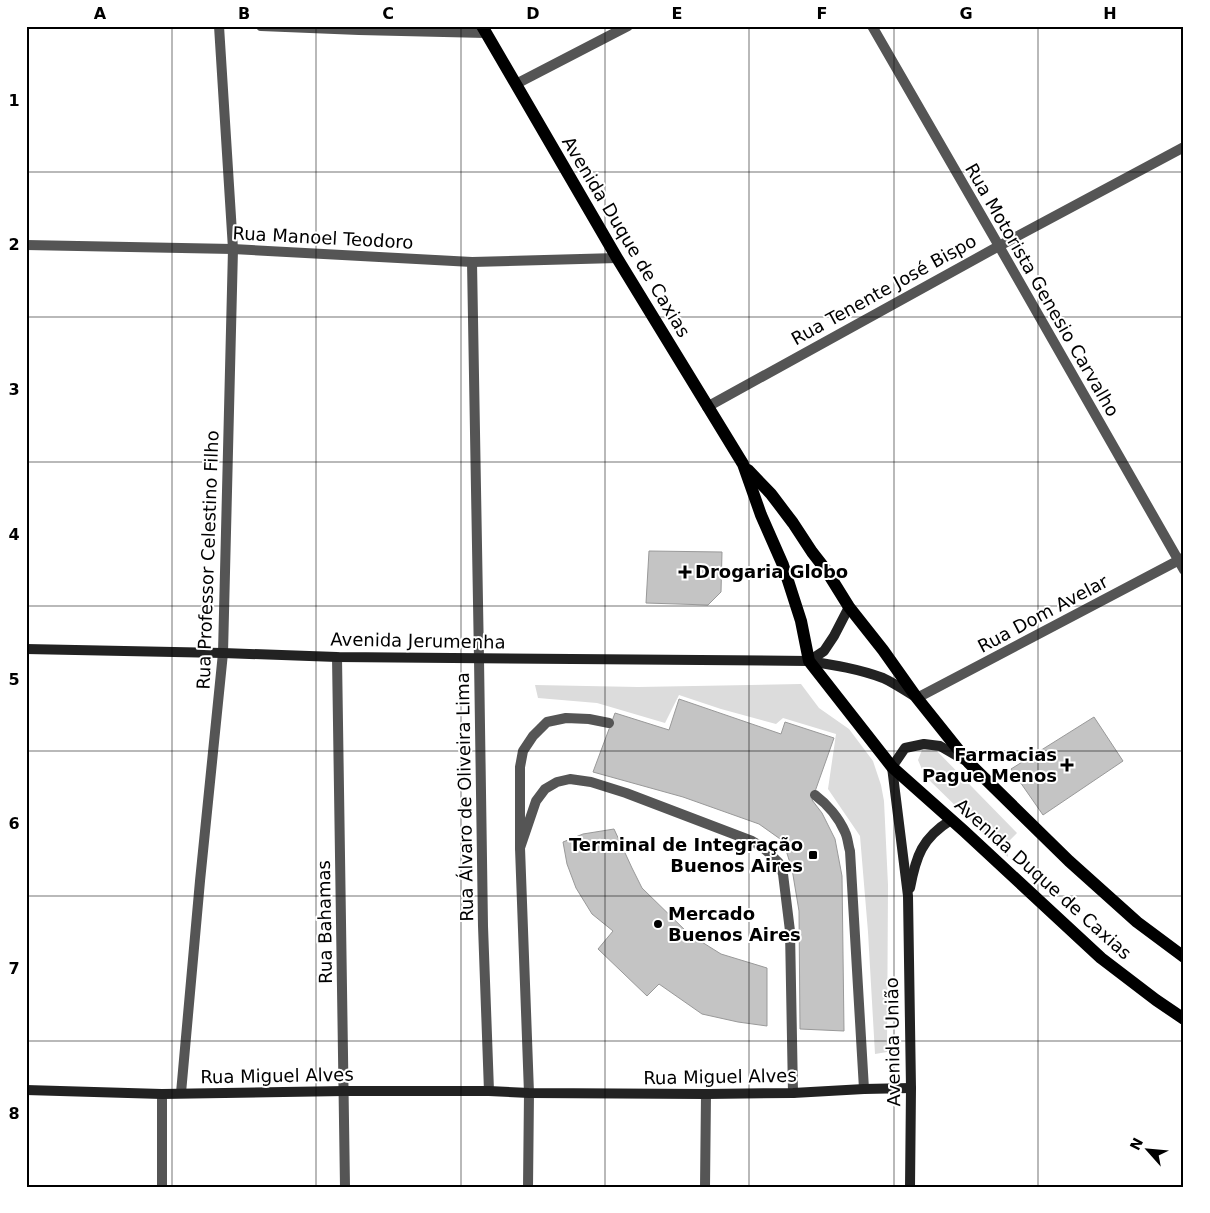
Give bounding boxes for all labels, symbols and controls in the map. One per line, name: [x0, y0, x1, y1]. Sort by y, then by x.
text: A: [94, 4, 107, 23]
text: B: [238, 4, 250, 23]
text: C: [382, 4, 394, 23]
text: D: [526, 4, 540, 23]
text: E: [672, 4, 682, 23]
text: F: [817, 4, 827, 23]
text: G: [959, 4, 973, 23]
text: H: [1103, 4, 1117, 23]
text: 1: [8, 91, 20, 110]
street label: Avenida Duque de Caxias: [558, 133, 695, 341]
street label: Rua Motorista Genesio Carvalho: [961, 159, 1124, 420]
street label: Rua Manoel Teodoro: [232, 222, 414, 253]
street label: Rua Tenente José Bispo: [788, 230, 980, 349]
text: 2: [8, 235, 20, 254]
text: 3: [8, 380, 20, 399]
street label: Rua Professor Celestino Filho: [192, 430, 223, 690]
text: 4: [8, 525, 20, 544]
place label: Drogaria Globo: [695, 561, 848, 582]
marker: Drogaria Globo: [679, 566, 691, 578]
street label: Rua Dom Avelar: [974, 570, 1112, 657]
street label: Avenida Jerumenha: [330, 628, 506, 653]
text: 5: [8, 670, 20, 689]
street label: Rua Álvaro de Oliveira Lima: [452, 672, 477, 922]
place label: Farmacias Pague Menos: [922, 744, 1057, 786]
marker: Farmacias Pague Menos: [1061, 759, 1073, 771]
street label: Avenida Duque de Caxias: [951, 794, 1136, 964]
text: 6: [8, 814, 20, 833]
place label: Terminal de Integração Buenos Aires: [569, 834, 803, 876]
marker: Terminal de Integração Buenos Aires: [807, 849, 819, 861]
street label: Rua Bahamas: [313, 860, 336, 984]
place label: Mercado Buenos Aires: [668, 903, 801, 945]
marker: Mercado Buenos Aires: [652, 918, 664, 930]
text: 7: [8, 959, 20, 978]
street label: Avenida União: [881, 977, 904, 1107]
street label: Rua Miguel Alves: [200, 1064, 354, 1087]
street label: Rua Miguel Alves: [643, 1065, 797, 1088]
text: 8: [8, 1104, 20, 1123]
north arrow: [1122, 1126, 1172, 1176]
text: N: [1127, 1135, 1146, 1153]

